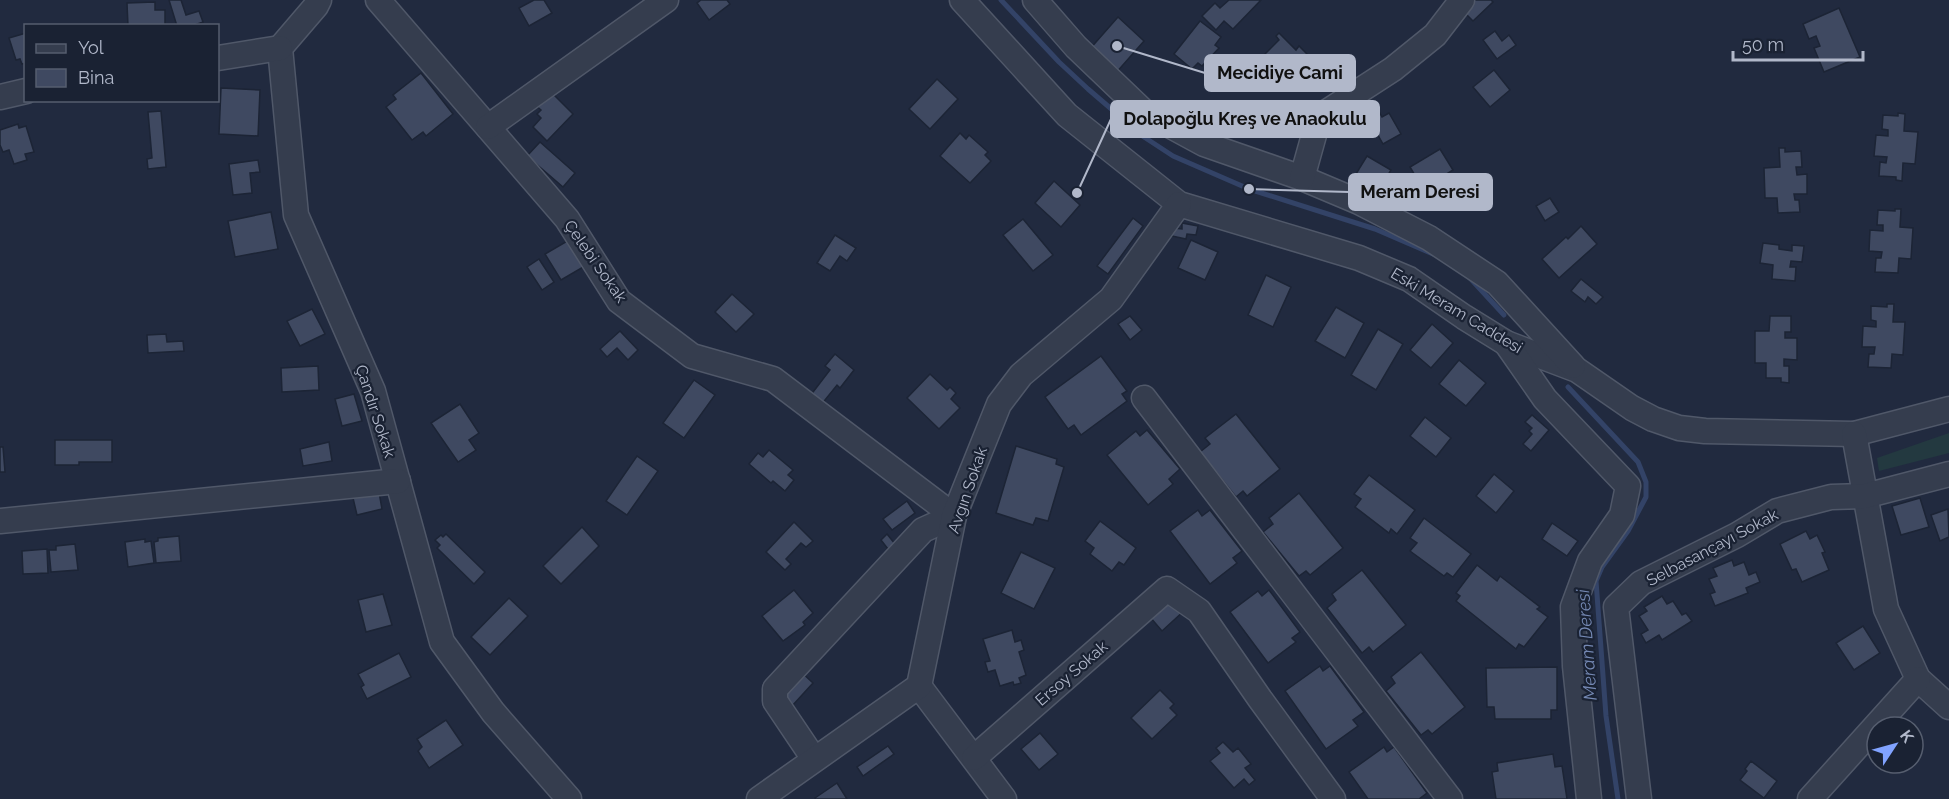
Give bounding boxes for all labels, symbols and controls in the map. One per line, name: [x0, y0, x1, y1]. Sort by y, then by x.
legend: [24, 24, 219, 102]
scale bar: [1733, 24, 1864, 62]
text: 50 m: [1742, 34, 1784, 55]
text: Yol: [78, 37, 104, 58]
callout: Mecidiye Cami: [1205, 55, 1355, 91]
text: Mecidiye Cami: [1217, 62, 1343, 83]
text: Bina: [78, 67, 114, 88]
callout: Dolapoğlu Kreş ve Anaokulu: [1111, 101, 1379, 137]
text: Dolapoğlu Kreş ve Anaokulu: [1123, 108, 1367, 129]
callout: Meram Deresi: [1349, 174, 1492, 210]
text: Meram Deresi: [1360, 181, 1480, 202]
street label: Çelebi Sokak: [560, 216, 631, 307]
street label: Eski Meram Caddesi: [1388, 264, 1526, 357]
street label: Çandır Sokak: [352, 362, 400, 461]
street label: Avgın Sokak: [944, 444, 991, 536]
street label: Selbasançayı Sokak: [1643, 504, 1782, 590]
water label: Meram Deresi: [1572, 588, 1601, 701]
street label: Ersoy Sokak: [1031, 637, 1112, 710]
north arrow: [1865, 715, 1925, 775]
text: K: [1896, 727, 1918, 747]

